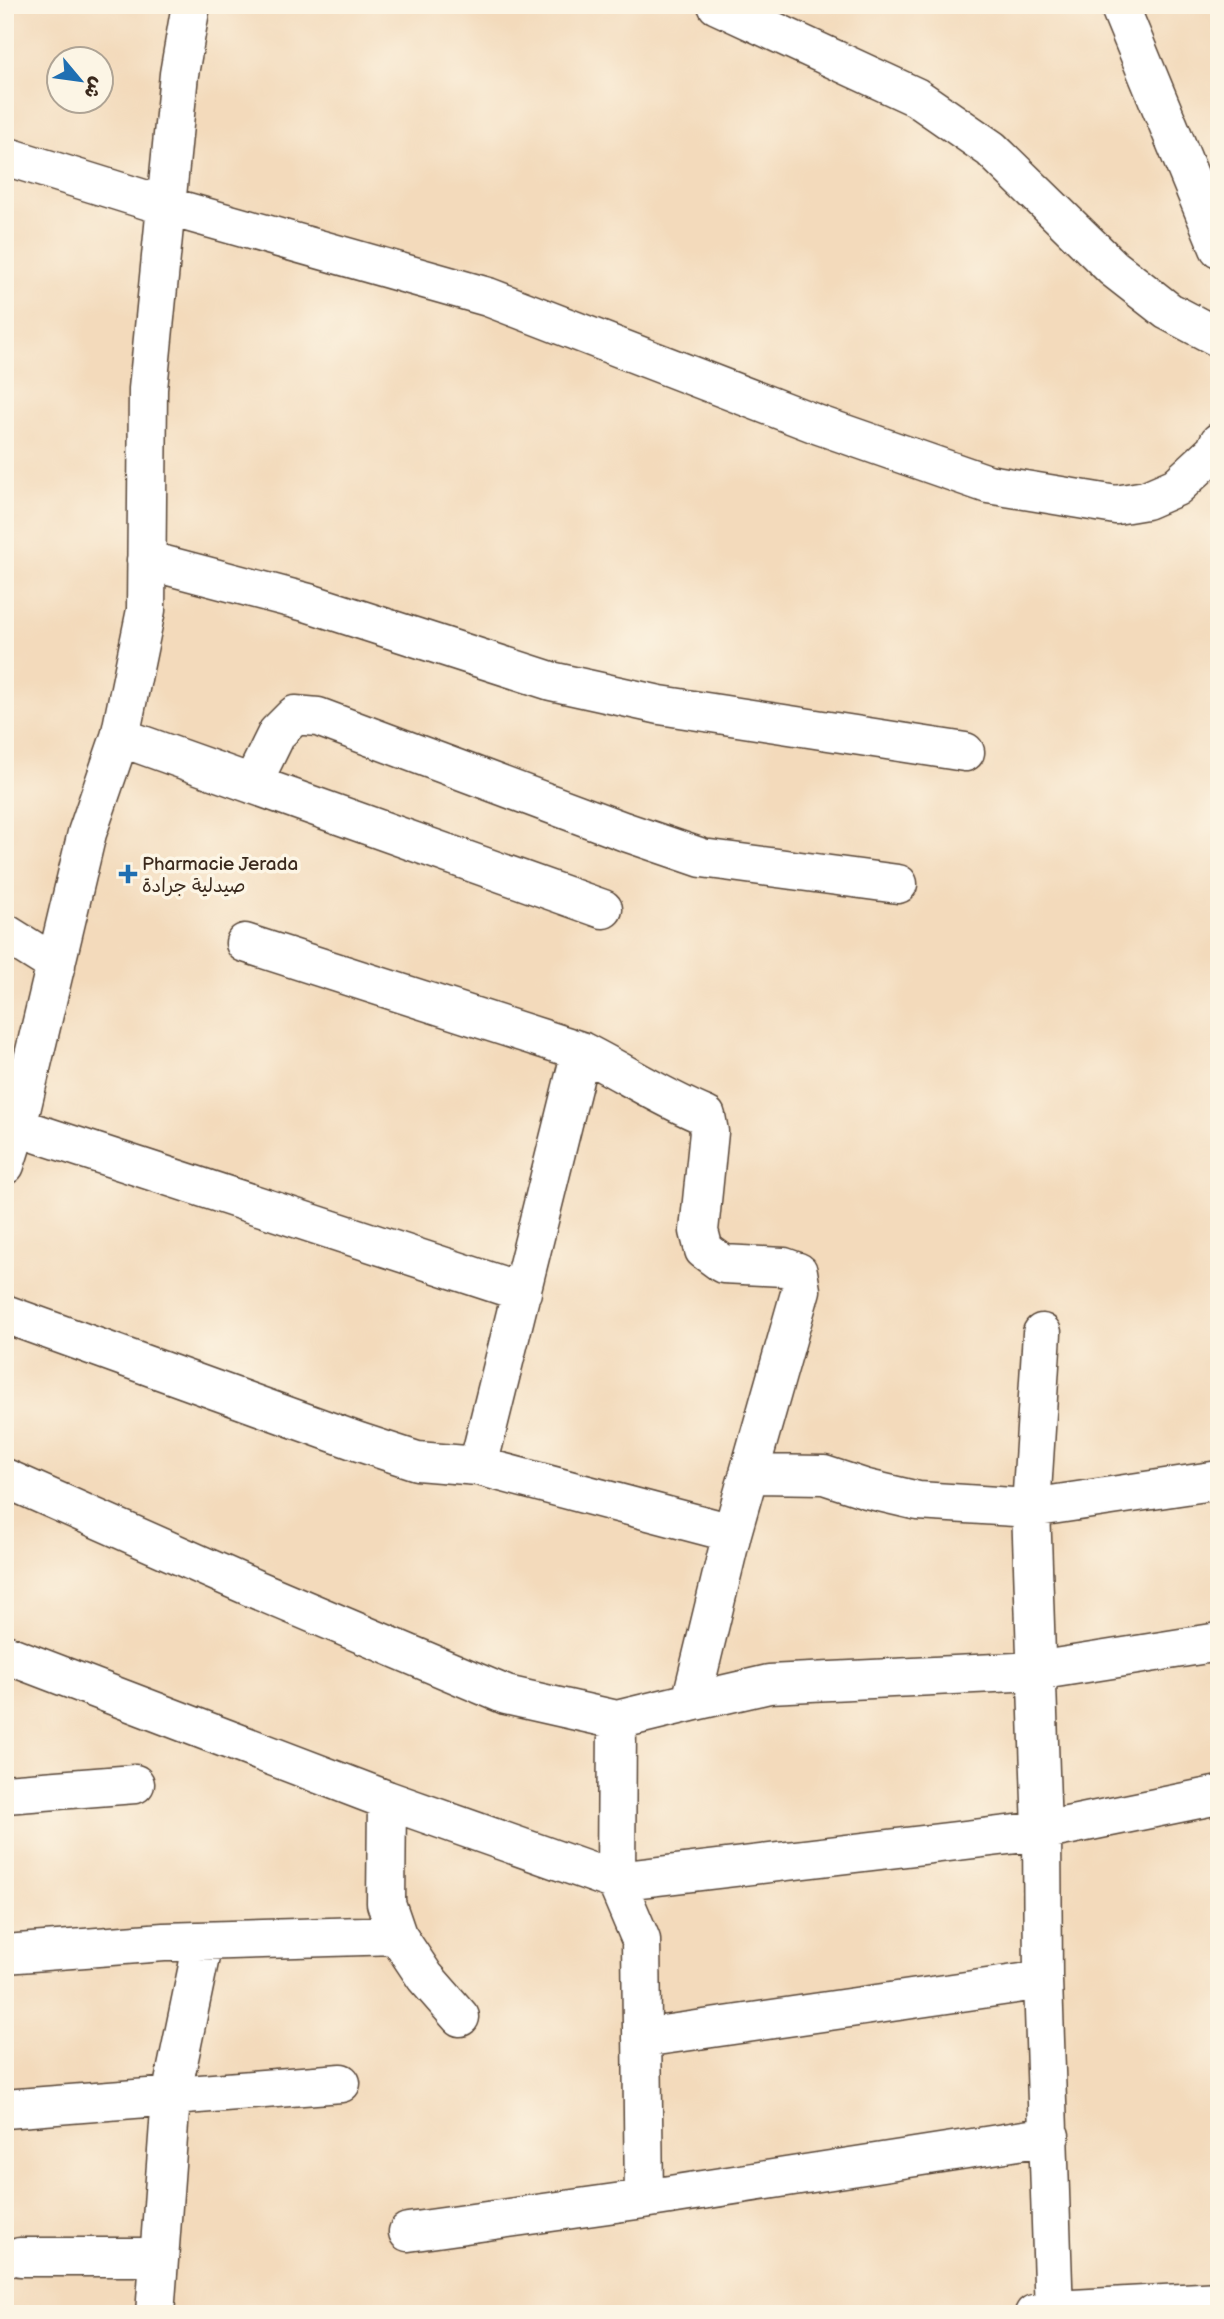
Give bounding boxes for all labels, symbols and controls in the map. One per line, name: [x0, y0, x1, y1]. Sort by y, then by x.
north arrow: [46, 46, 116, 116]
text: ش: [78, 73, 109, 102]
place label: Pharmacie Jerada صيدلية جرادة: [142, 853, 298, 898]
marker: Pharmacie Jerada صيدلية جرادة: [120, 866, 136, 882]

